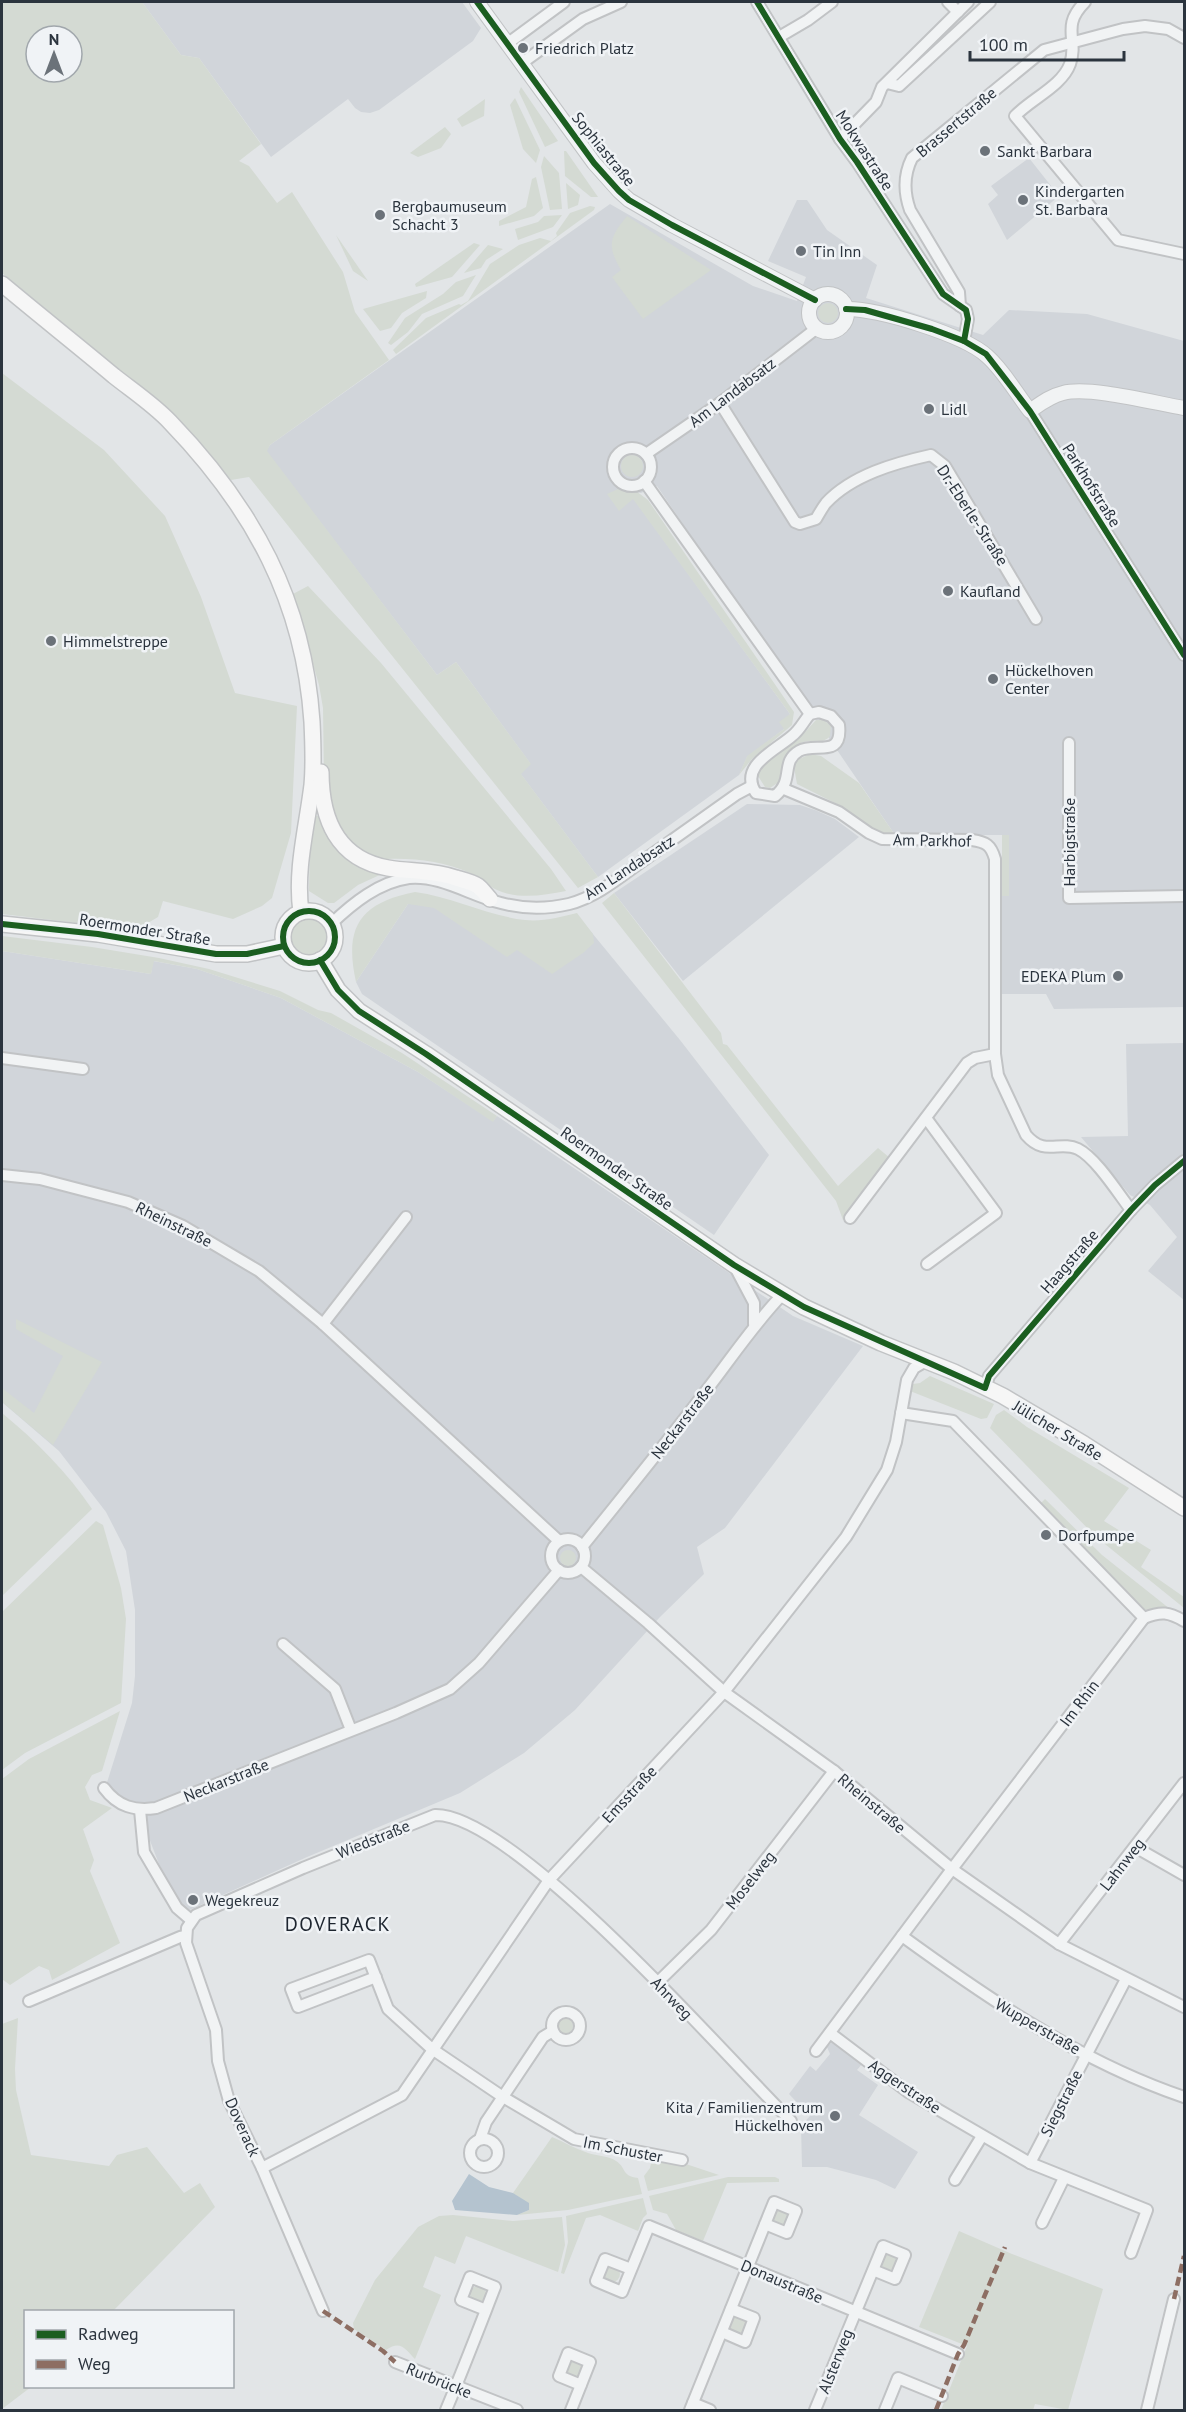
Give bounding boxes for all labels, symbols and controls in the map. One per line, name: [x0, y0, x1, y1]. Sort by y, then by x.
north arrow: [24, 24, 84, 84]
scale bar: [970, 24, 1124, 62]
text: N: [49, 29, 59, 49]
text: 100 m: [979, 33, 1028, 56]
place label: Friedrich Platz: [535, 38, 634, 58]
marker: Friedrich Platz: [516, 41, 530, 55]
street label: Brassertstraße: [912, 83, 1000, 161]
street label: Mokwastraße: [832, 106, 898, 194]
street label: Sophiastraße: [568, 108, 640, 190]
place label: Sankt Barbara: [997, 141, 1092, 161]
marker: Sankt Barbara: [978, 144, 992, 158]
place label: Kindergarten St. Barbara: [1035, 181, 1125, 219]
marker: Kindergarten St. Barbara: [1016, 193, 1030, 207]
place label: Bergbaumuseum Schacht 3: [392, 196, 507, 234]
marker: Bergbaumuseum Schacht 3: [373, 208, 387, 222]
place label: Tin Inn: [813, 241, 861, 261]
marker: Tin Inn: [794, 244, 808, 258]
street label: Am Landabsatz: [685, 353, 779, 431]
place label: Lidl: [941, 399, 967, 419]
marker: Lidl: [922, 402, 936, 416]
street label: Parkhofstraße: [1058, 439, 1126, 531]
street label: Dr.-Eberle-Straße: [933, 461, 1013, 569]
place label: Kaufland: [960, 581, 1021, 601]
marker: Kaufland: [941, 584, 955, 598]
place label: Himmelstreppe: [63, 631, 168, 651]
marker: Himmelstreppe: [44, 634, 58, 648]
place label: Hückelhoven Center: [1005, 660, 1093, 698]
marker: Hückelhoven Center: [986, 672, 1000, 686]
street label: Harbigstraße: [1059, 798, 1079, 886]
street label: Am Parkhof: [893, 829, 972, 851]
street label: Am Landabsatz: [580, 830, 678, 904]
street label: Roermonder Straße: [78, 909, 212, 949]
place label: EDEKA Plum: [1021, 966, 1106, 986]
marker: EDEKA Plum: [1111, 969, 1125, 983]
street label: Roermonder Straße: [557, 1122, 677, 1214]
street label: Rheinstraße: [133, 1197, 215, 1251]
street label: Haagstraße: [1036, 1225, 1102, 1297]
street label: Neckarstraße: [646, 1379, 718, 1463]
street label: Jülicher Straße: [1009, 1395, 1106, 1465]
place label: Dorfpumpe: [1058, 1525, 1135, 1545]
marker: Dorfpumpe: [1039, 1528, 1053, 1542]
street label: Im Rhin: [1055, 1676, 1103, 1730]
street label: Neckarstraße: [180, 1754, 272, 1806]
street label: Emsstraße: [597, 1761, 661, 1827]
street label: Rheinstraße: [834, 1769, 910, 1837]
street label: Wiedstraße: [333, 1815, 413, 1863]
street label: Lahnweg: [1095, 1834, 1149, 1894]
street label: Moselweg: [721, 1847, 779, 1913]
place label: Wegekreuz: [205, 1890, 279, 1910]
marker: Wegekreuz: [186, 1893, 200, 1907]
district label: DOVERACK: [285, 1911, 391, 1937]
street label: Ahrweg: [647, 1972, 697, 2024]
street label: Wupperstraße: [992, 1994, 1084, 2058]
street label: Aggerstraße: [865, 2054, 945, 2118]
street label: Siegstraße: [1036, 2066, 1086, 2140]
street label: Doverack: [221, 2094, 265, 2160]
place label: Kita / Familienzentrum Hückelhoven: [666, 2097, 823, 2135]
marker: Kita / Familienzentrum Hückelhoven: [828, 2109, 842, 2123]
street label: Im Schuster: [582, 2131, 665, 2167]
street label: Donaustraße: [738, 2255, 826, 2307]
legend: [24, 2310, 234, 2388]
text: Radweg: [78, 2322, 139, 2345]
street label: Alsterweg: [813, 2326, 857, 2396]
text: Weg: [78, 2352, 111, 2375]
street label: Rurbrücke: [403, 2358, 475, 2402]

